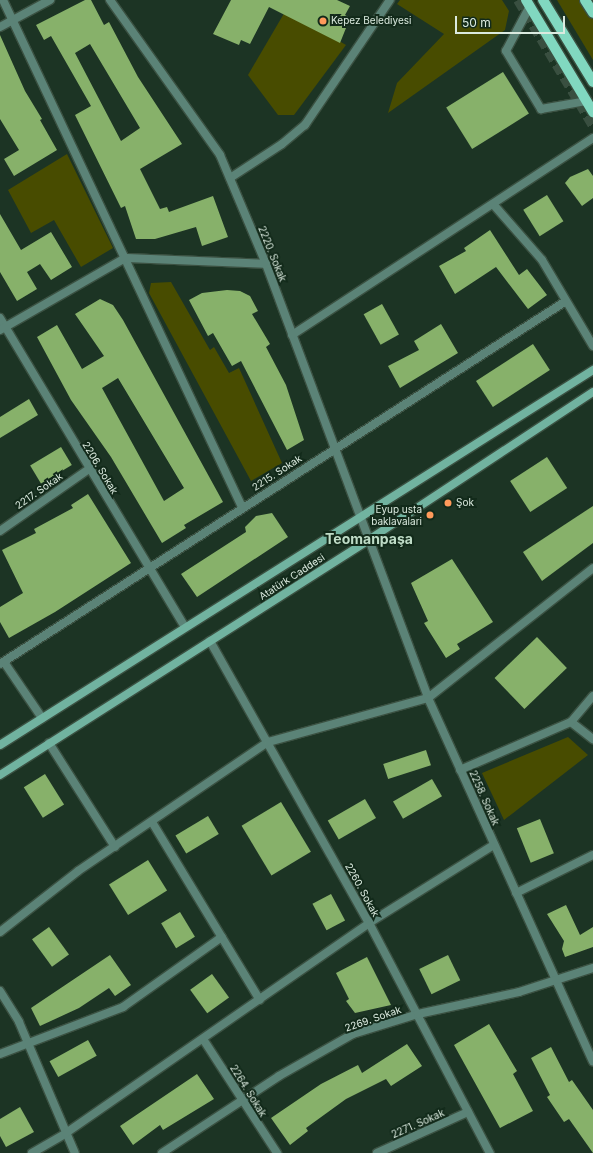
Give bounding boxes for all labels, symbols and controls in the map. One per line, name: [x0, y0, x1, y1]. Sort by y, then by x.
scale bar: [457, 8, 567, 34]
place label: Kepez Belediyesi: [331, 15, 411, 27]
text: 50 m: [462, 15, 491, 30]
marker: Kepez Belediyesi: [318, 16, 328, 26]
street label: 2220. Sokak: [255, 224, 289, 284]
street label: 2206. Sokak: [80, 440, 120, 496]
street label: 2215. Sokak: [250, 453, 304, 493]
street label: 2217. Sokak: [13, 470, 65, 512]
place label: Şok: [456, 497, 474, 509]
marker: Şok: [443, 498, 453, 508]
place label: Eyup usta baklavalari: [371, 503, 422, 526]
marker: Eyup usta baklavalari: [425, 510, 435, 520]
district label: Teomanpaşa: [325, 531, 413, 547]
street label: Atatürk Caddesi: [257, 551, 327, 603]
street label: 2258. Sokak: [467, 769, 501, 827]
street label: 2260. Sokak: [342, 861, 382, 919]
street label: 2269. Sokak: [343, 1004, 403, 1034]
street label: 2264. Sokak: [227, 1063, 269, 1119]
street label: 2271. Sokak: [390, 1107, 446, 1141]

